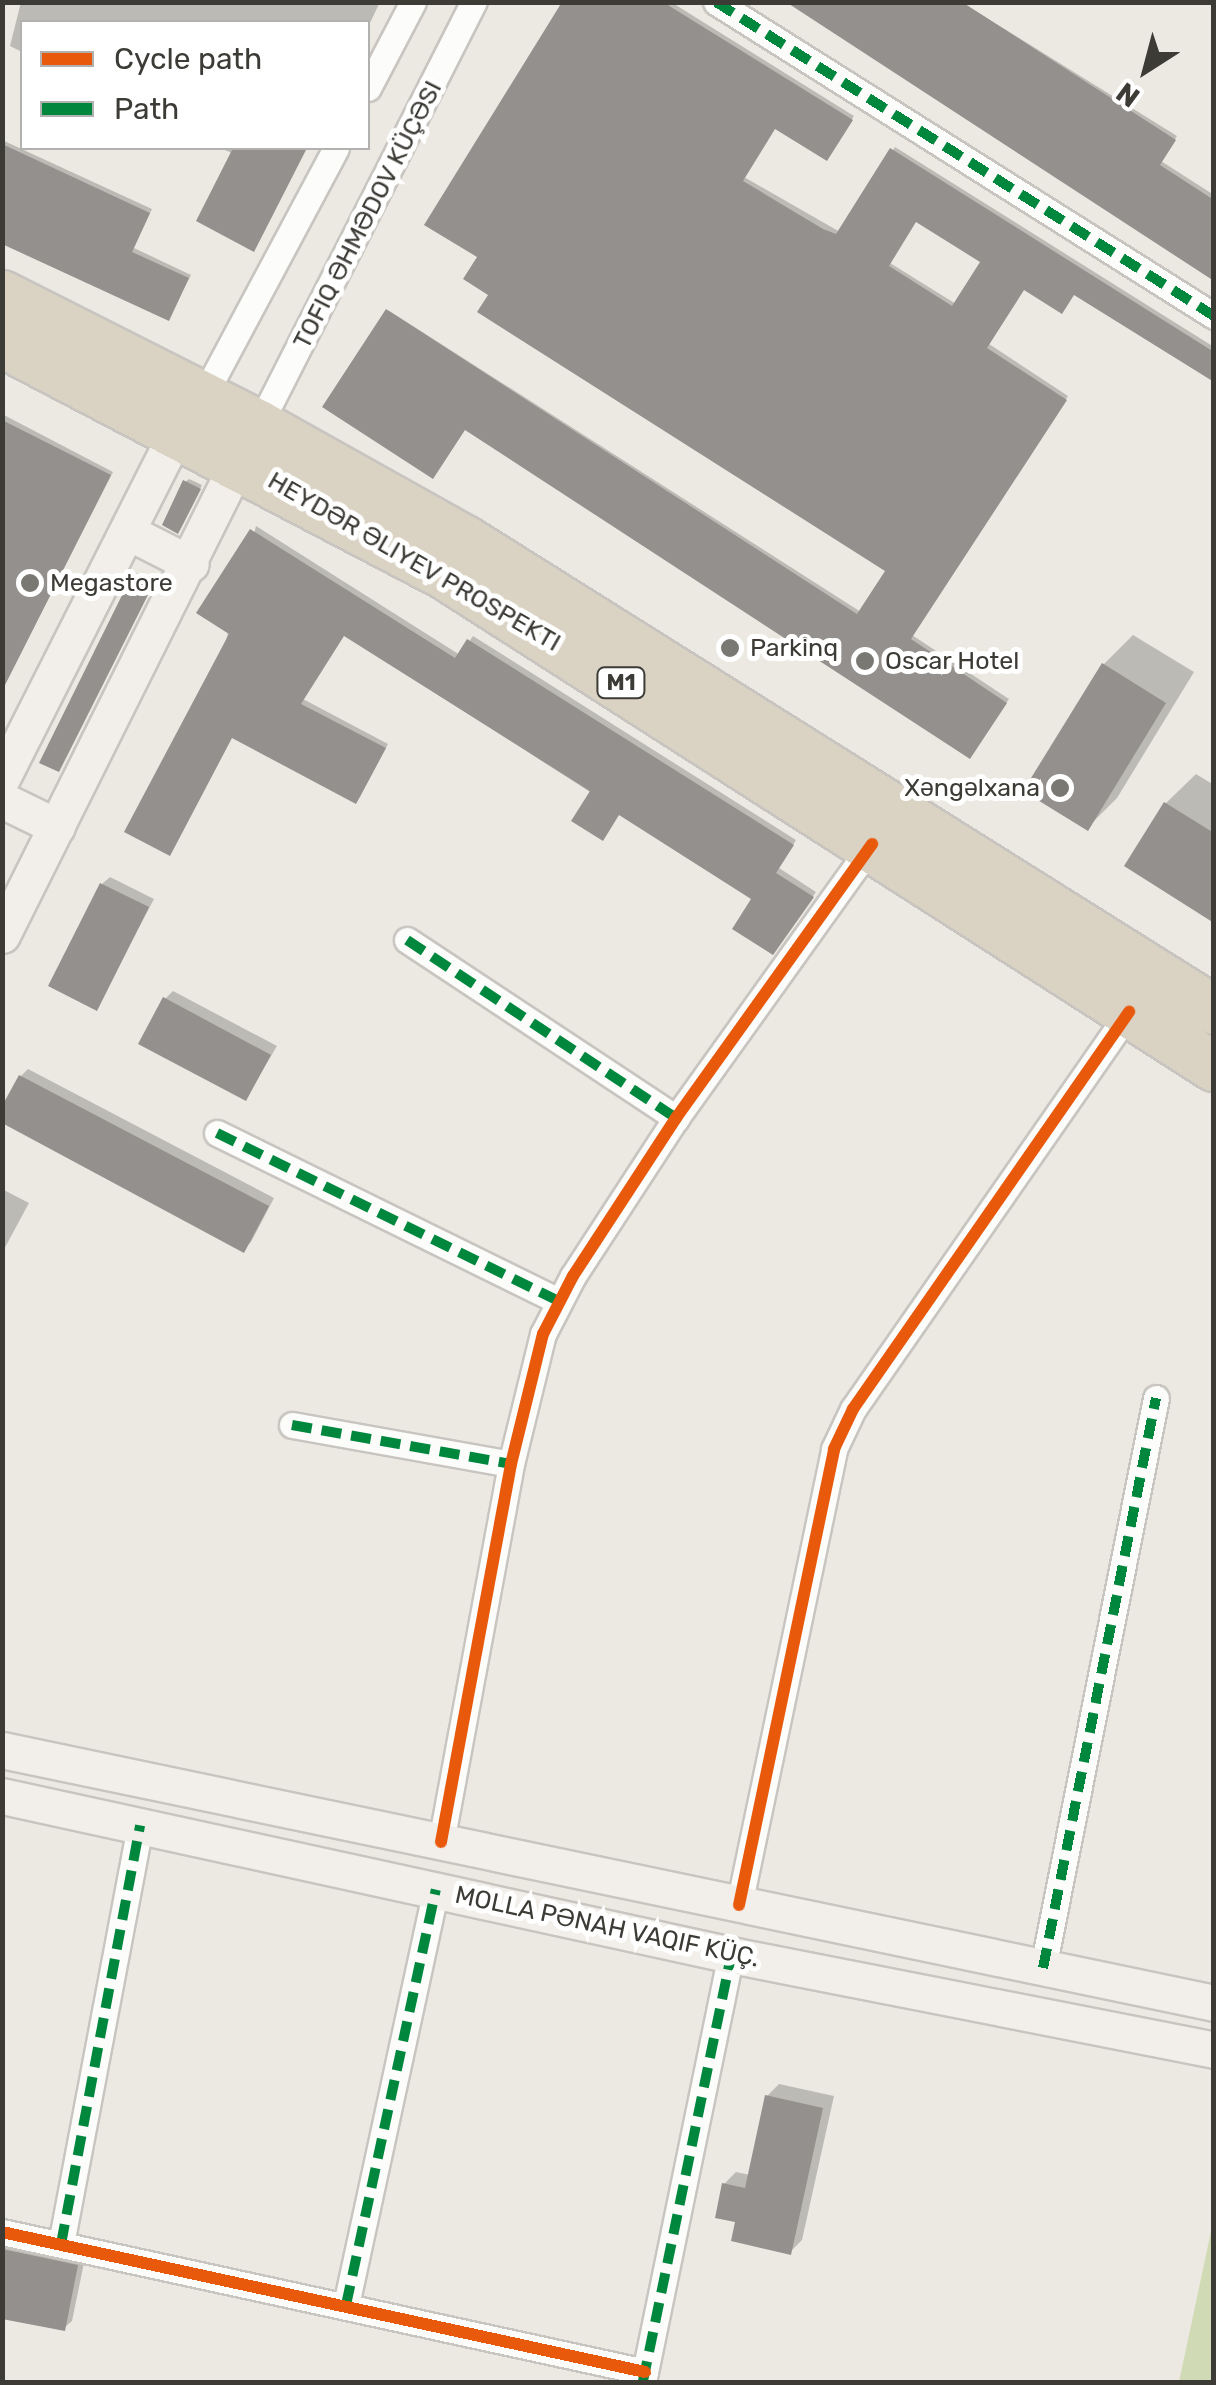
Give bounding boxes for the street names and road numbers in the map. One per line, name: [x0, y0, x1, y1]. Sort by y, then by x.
street label: TOFIQ ƏHMƏDOV KÜÇƏSI: [287, 76, 449, 354]
street label: HEYDƏR ƏLIYEV PROSPEKTI: [262, 466, 566, 658]
road number: M1: [596, 666, 646, 700]
street label: MOLLA PƏNAH VAQIF KÜÇ.: [451, 1880, 763, 1974]

